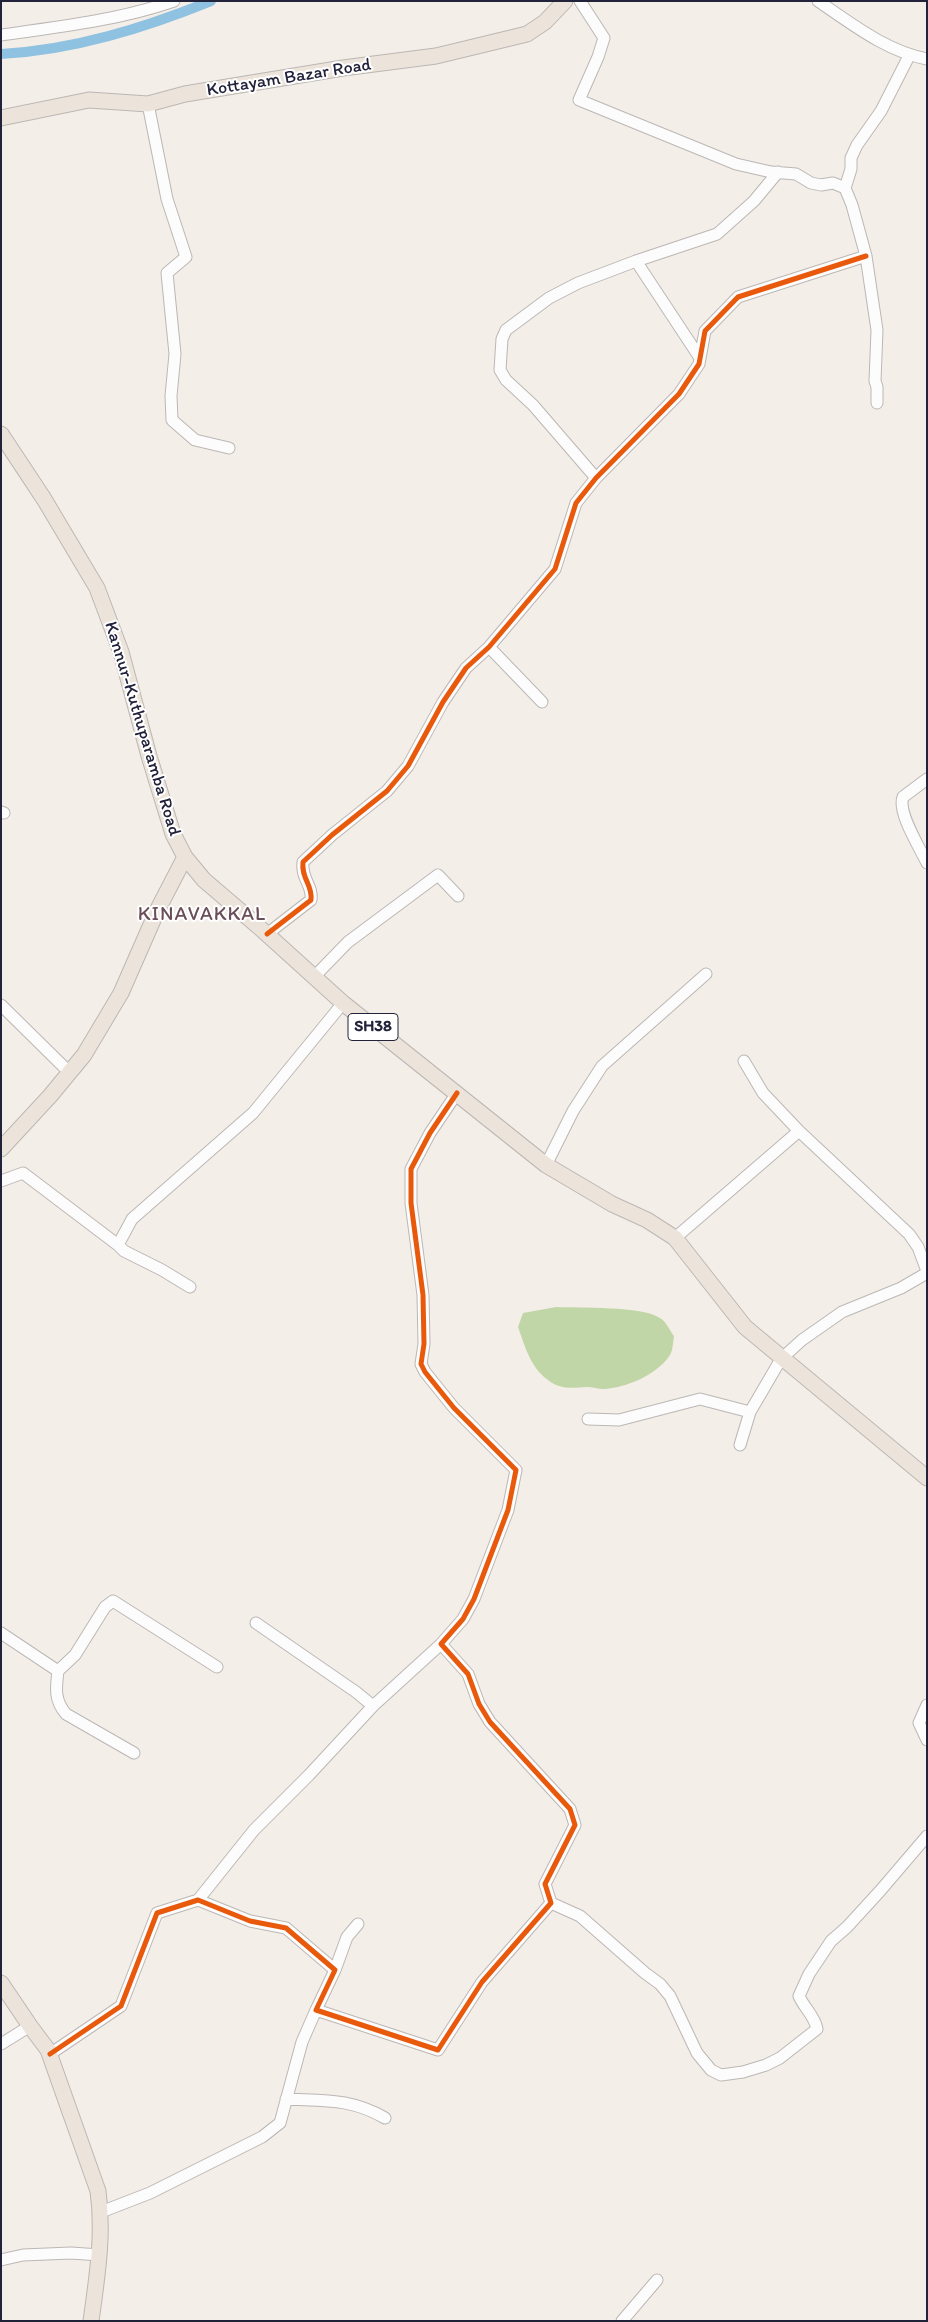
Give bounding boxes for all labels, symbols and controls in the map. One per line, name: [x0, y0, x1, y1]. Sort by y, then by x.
street label: Kottayam Bazar Road: [205, 54, 373, 102]
street label: Kannur-Kuthuparamba Road: [99, 619, 185, 839]
district label: KINAVAKKAL: [136, 903, 268, 927]
road number: SH38: [348, 1014, 398, 1040]

